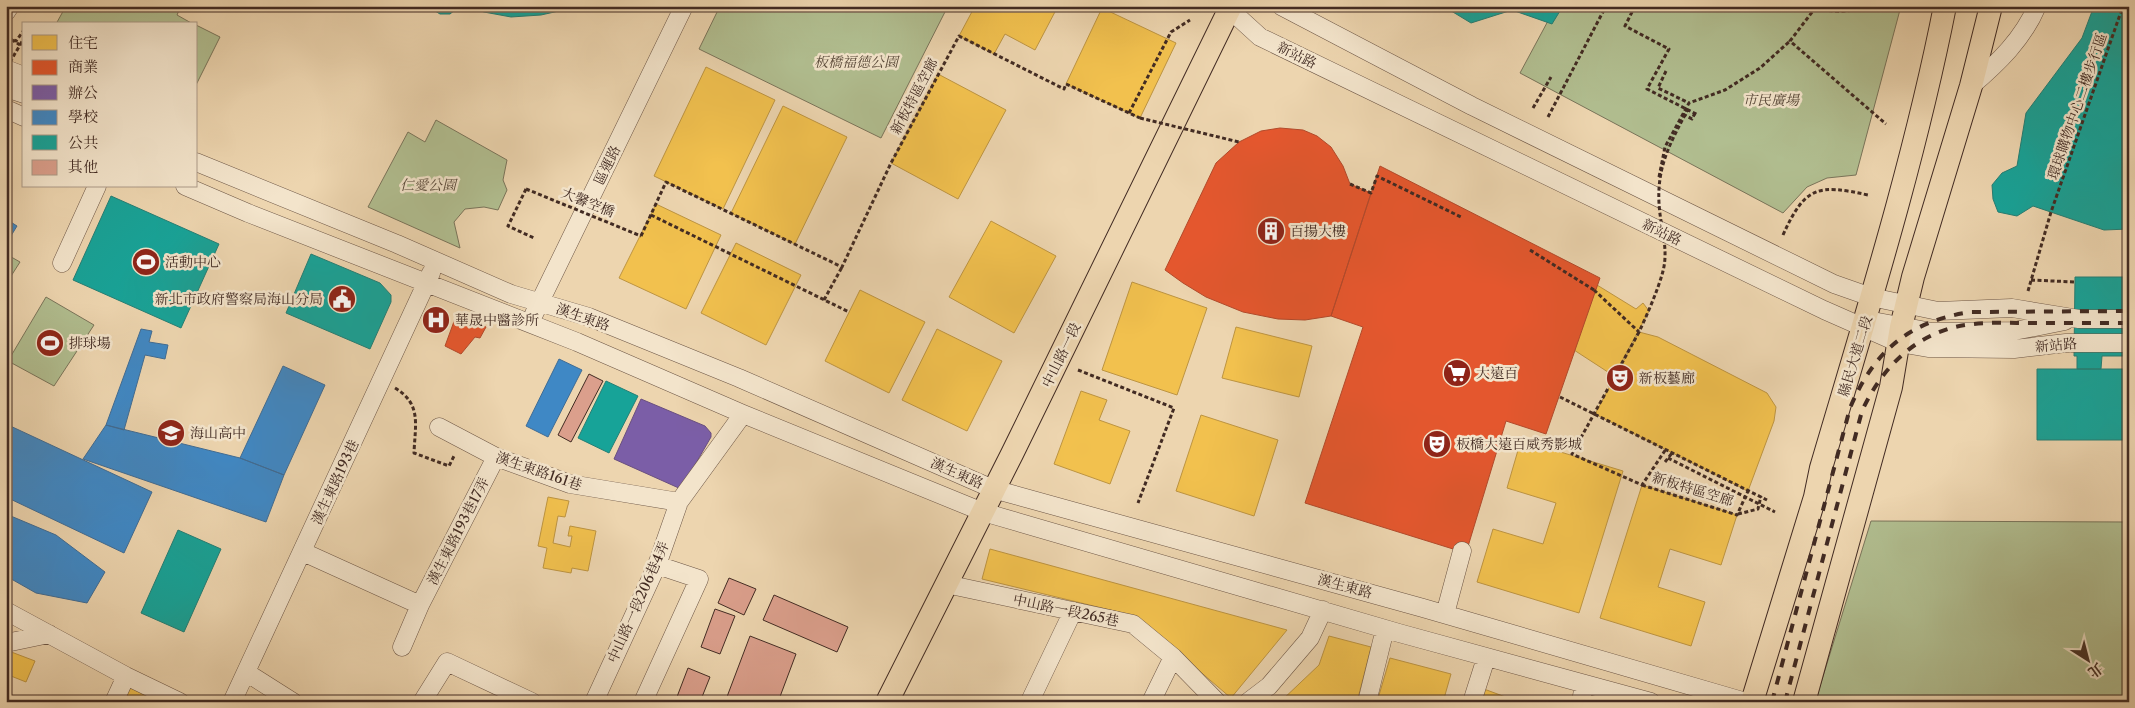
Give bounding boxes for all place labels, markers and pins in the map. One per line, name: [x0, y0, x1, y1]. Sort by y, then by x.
building icon: 百揚大樓: [1256, 216, 1286, 246]
place label: 百揚大樓: [1290, 222, 1346, 240]
sports icon: 活動中心: [131, 247, 161, 277]
place label: 活動中心: [165, 253, 221, 271]
public building icon: 新北市政府警察局海山分局: [327, 284, 357, 314]
place label: 新北市政府警察局海山分局: [155, 290, 323, 308]
hospital icon: 華晟中醫診所: [421, 305, 451, 335]
place label: 華晟中醫診所: [455, 311, 539, 329]
sports icon: 排球場: [35, 328, 65, 358]
place label: 排球場: [69, 334, 111, 352]
supermarket icon: 大遠百: [1442, 358, 1472, 388]
theatre icon: 新板藝廊: [1605, 363, 1635, 393]
place label: 大遠百: [1476, 364, 1518, 382]
place label: 新板藝廊: [1639, 369, 1695, 387]
school or university icon: 海山高中: [156, 418, 186, 448]
place label: 海山高中: [190, 424, 246, 442]
theatre icon: 板橋大遠百威秀影城: [1422, 429, 1452, 459]
place label: 板橋大遠百威秀影城: [1456, 435, 1582, 453]

